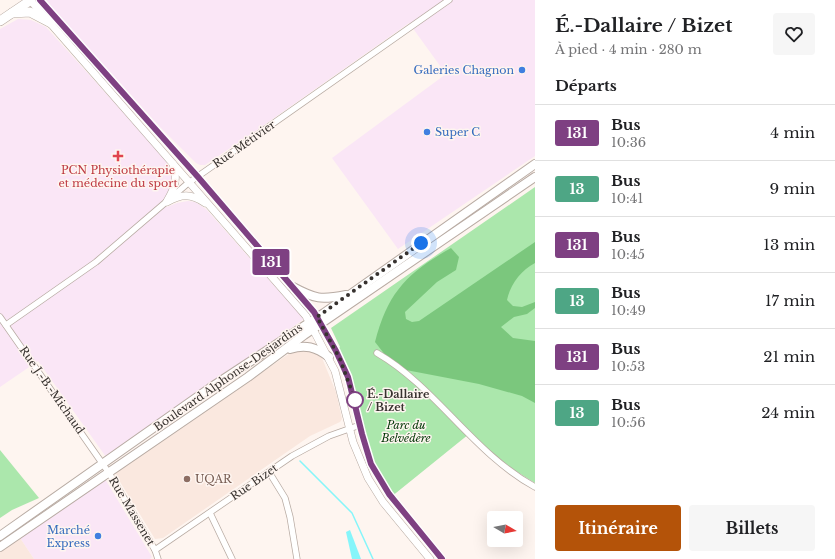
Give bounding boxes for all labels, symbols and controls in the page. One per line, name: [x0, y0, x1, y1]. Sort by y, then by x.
button: heart: [773, 13, 815, 55]
text: É.-Dallaire / Bizet: [555, 14, 732, 37]
text: À pied · 4 min · 280 m: [555, 41, 702, 58]
place label: Galeries Chagnon: [414, 63, 514, 77]
marker: Galeries Chagnon: [517, 65, 527, 75]
text: Départs: [555, 76, 617, 95]
text: Bus: [611, 115, 641, 134]
street label: Rue Métivier: [210, 117, 279, 171]
text: 4 min: [770, 123, 815, 142]
text: 131: [566, 124, 588, 142]
place label: Super C: [435, 125, 480, 139]
marker: Super C: [422, 127, 432, 137]
text: 10:36: [611, 134, 646, 151]
marker: PCN Physiothérapie et médecine du sport: [112, 150, 124, 162]
place label: PCN Physiothérapie et médecine du sport: [58, 163, 178, 190]
text: Bus: [611, 171, 641, 190]
text: 9 min: [770, 179, 815, 198]
text: 13: [569, 180, 585, 198]
text: 10:41: [611, 190, 643, 207]
text: Bus: [611, 227, 641, 246]
your location: [411, 233, 431, 253]
text: 13 min: [763, 235, 815, 254]
text: 131: [566, 236, 588, 254]
text: 10:45: [611, 246, 645, 263]
line badge: 131: [248, 249, 294, 275]
text: 131: [260, 253, 282, 271]
text: Bus: [611, 283, 641, 302]
text: 17 min: [765, 291, 815, 310]
text: 13: [569, 292, 585, 310]
text: 10:49: [611, 302, 646, 319]
street label: Boulevard Alphonse-Desjardins: [151, 320, 305, 434]
text: Bus: [611, 339, 641, 358]
street label: Rue J.-B.-Michaud: [16, 343, 88, 437]
text: 21 min: [763, 347, 815, 366]
text: 131: [566, 348, 588, 366]
text: 10:53: [611, 358, 645, 375]
place label: É.-Dallaire / Bizet: [367, 387, 430, 414]
marker: É.-Dallaire / Bizet: [346, 391, 364, 409]
text: Bus: [611, 395, 641, 414]
text: 24 min: [761, 403, 815, 422]
text: 13: [569, 404, 585, 422]
text: 10:56: [611, 414, 646, 431]
park label: Parc du Belvédère: [380, 418, 431, 445]
street label: Rue Bizet: [228, 460, 281, 503]
place label: UQAR: [195, 472, 232, 486]
street label: Rue Massenet: [106, 474, 158, 549]
marker: UQAR: [182, 474, 192, 484]
button: Itinéraire: [555, 505, 681, 551]
button: Billets: [689, 505, 815, 551]
north arrow: [487, 511, 523, 547]
map controls: [487, 511, 523, 547]
place label: Marché Express: [46, 523, 90, 550]
marker: Marché Express: [93, 531, 103, 541]

